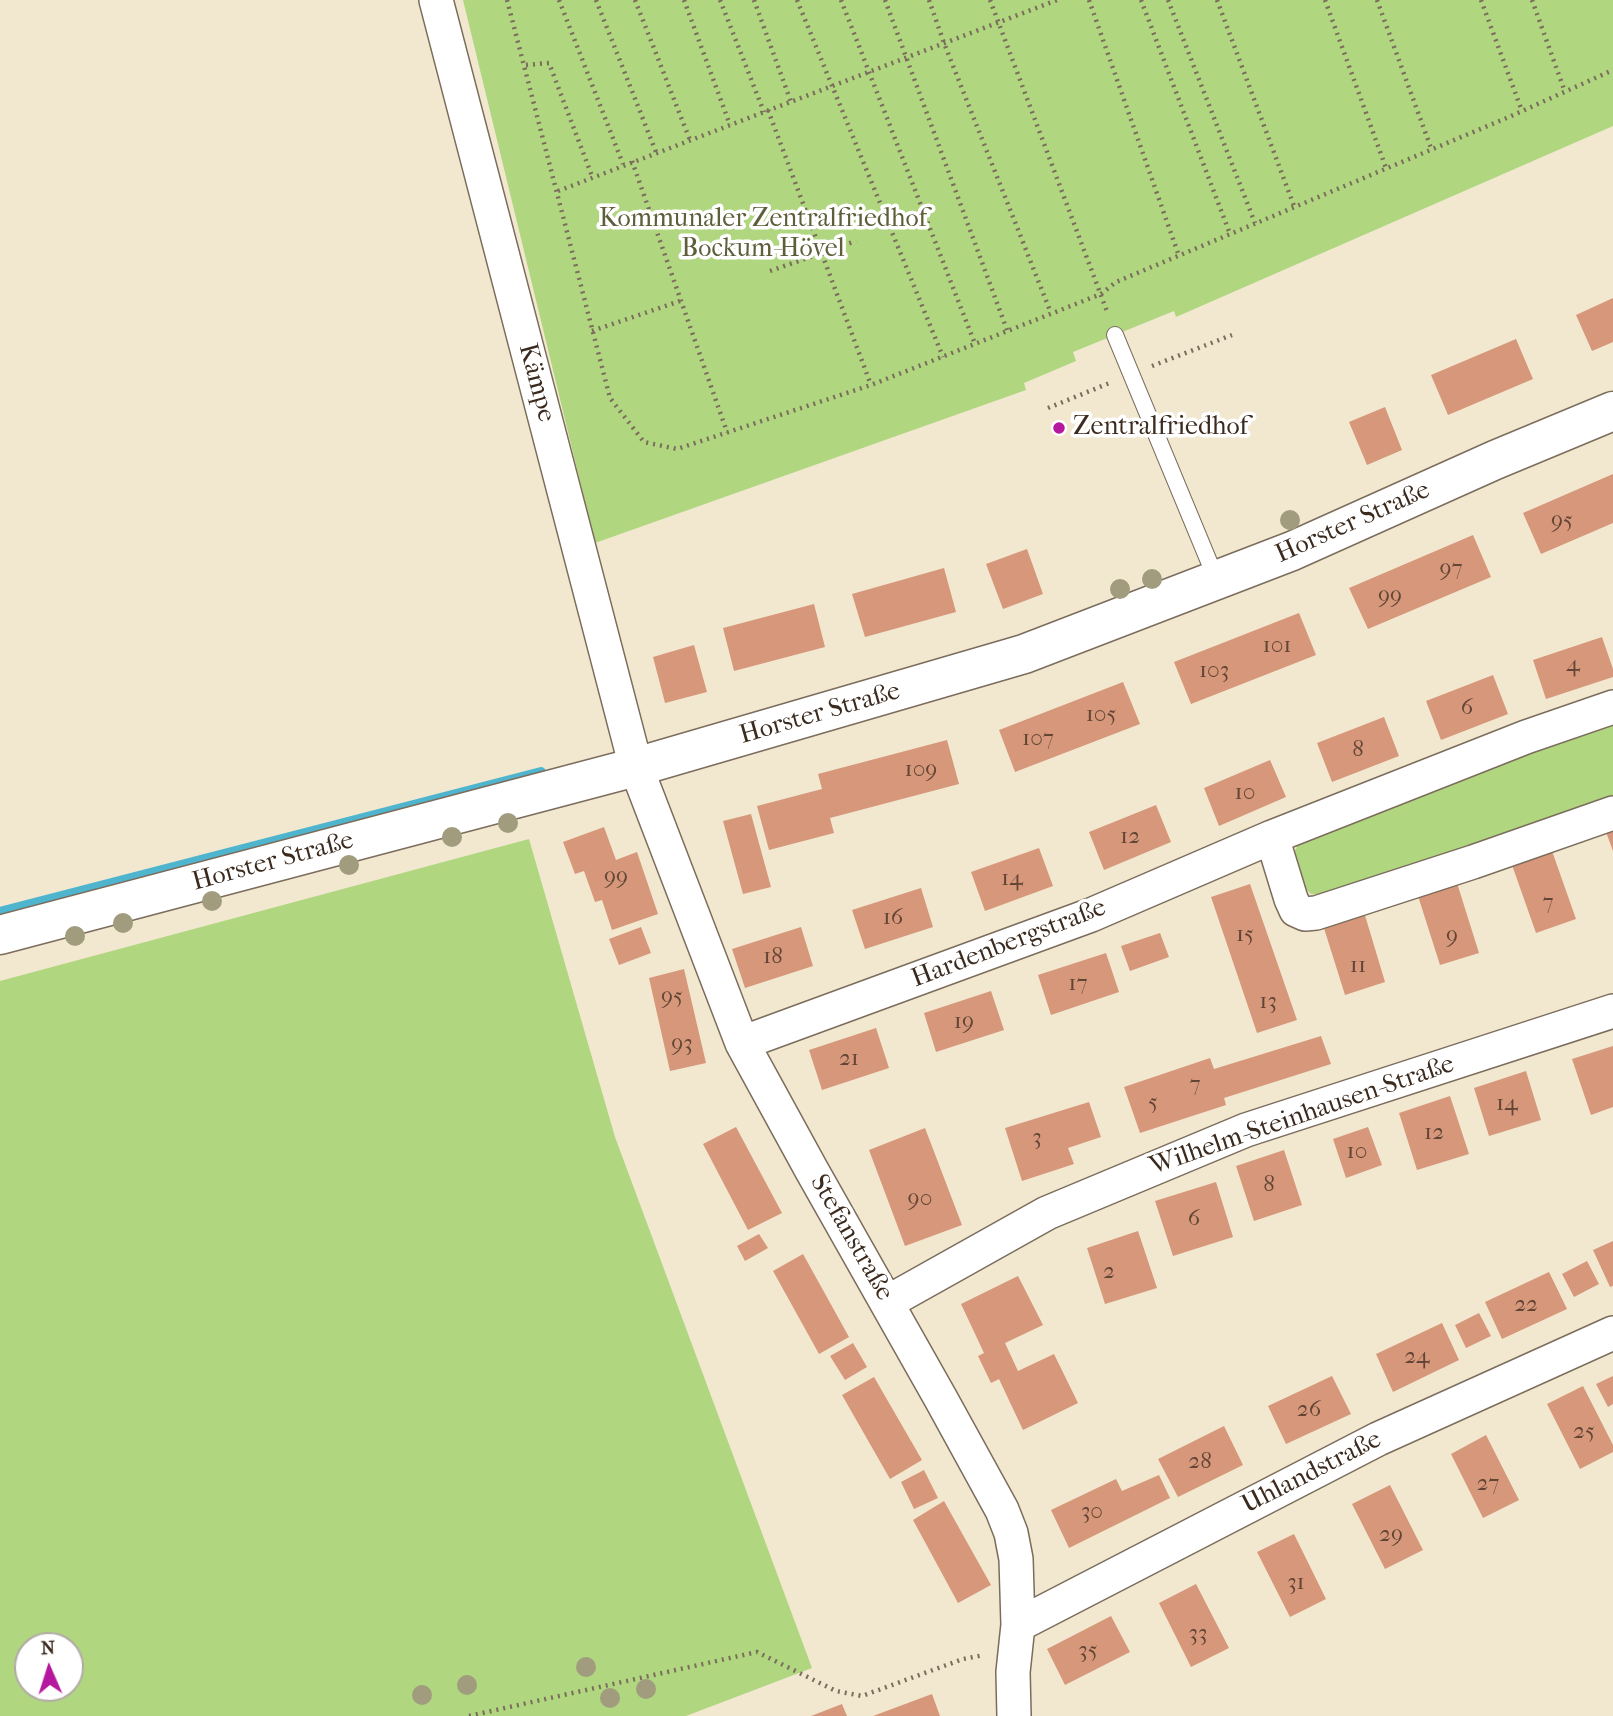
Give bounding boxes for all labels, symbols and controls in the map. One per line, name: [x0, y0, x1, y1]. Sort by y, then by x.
park label: Kommunaler Zentralfriedhof Bockum-Hövel: [599, 204, 927, 266]
street label: Kämpe: [511, 340, 561, 426]
place label: Zentralfriedhof: [1073, 412, 1248, 444]
marker: Zentralfriedhof: [1051, 420, 1067, 436]
street label: Horster Straße: [1271, 475, 1435, 571]
house number: 95: [1551, 507, 1573, 535]
house number: 97: [1439, 555, 1463, 583]
house number: 99: [1378, 582, 1402, 610]
house number: 101: [1263, 632, 1291, 660]
house number: 4: [1566, 651, 1580, 679]
house number: 103: [1199, 657, 1229, 685]
street label: Horster Straße: [736, 676, 904, 752]
house number: 6: [1461, 694, 1473, 722]
house number: 105: [1086, 701, 1116, 729]
house number: 107: [1022, 725, 1054, 753]
house number: 8: [1352, 736, 1364, 764]
house number: 109: [905, 756, 937, 784]
house number: 10: [1235, 779, 1255, 807]
house number: 12: [1120, 823, 1140, 851]
street label: Horster Straße: [189, 826, 357, 898]
house number: 99: [604, 863, 628, 891]
house number: 14: [1001, 865, 1023, 893]
house number: 7: [1542, 889, 1554, 917]
street label: Hardenbergstraße: [907, 893, 1111, 995]
house number: 16: [883, 904, 903, 932]
house number: 15: [1236, 921, 1254, 949]
house number: 9: [1446, 922, 1458, 950]
house number: 18: [763, 943, 783, 971]
house number: 11: [1350, 952, 1366, 980]
house number: 17: [1068, 970, 1088, 998]
house number: 95: [661, 983, 683, 1011]
house number: 13: [1259, 988, 1277, 1016]
house number: 19: [954, 1008, 974, 1036]
house number: 93: [671, 1030, 693, 1058]
house number: 21: [839, 1045, 859, 1073]
street label: Wilhelm-Steinhausen-Straße: [1146, 1049, 1458, 1183]
house number: 7: [1189, 1071, 1201, 1099]
house number: 5: [1148, 1089, 1158, 1117]
house number: 14: [1496, 1090, 1518, 1118]
house number: 12: [1424, 1119, 1444, 1147]
house number: 3: [1032, 1124, 1042, 1152]
house number: 10: [1347, 1138, 1367, 1166]
street label: Stefanstraße: [802, 1169, 900, 1307]
house number: 8: [1263, 1171, 1275, 1199]
house number: 90: [908, 1185, 932, 1213]
house number: 6: [1188, 1205, 1200, 1233]
house number: 2: [1103, 1258, 1115, 1286]
house number: 22: [1514, 1291, 1538, 1319]
house number: 24: [1404, 1343, 1430, 1371]
house number: 26: [1297, 1396, 1321, 1424]
house number: 25: [1573, 1418, 1595, 1446]
street label: Uhlandstraße: [1237, 1425, 1387, 1521]
house number: 28: [1188, 1448, 1212, 1476]
house number: 27: [1477, 1470, 1499, 1498]
house number: 30: [1081, 1498, 1103, 1526]
house number: 29: [1379, 1521, 1403, 1549]
house number: 31: [1287, 1569, 1305, 1597]
house number: 33: [1189, 1620, 1207, 1648]
north arrow: [14, 1632, 84, 1702]
text: N: [40, 1637, 56, 1659]
house number: 35: [1078, 1637, 1098, 1665]

